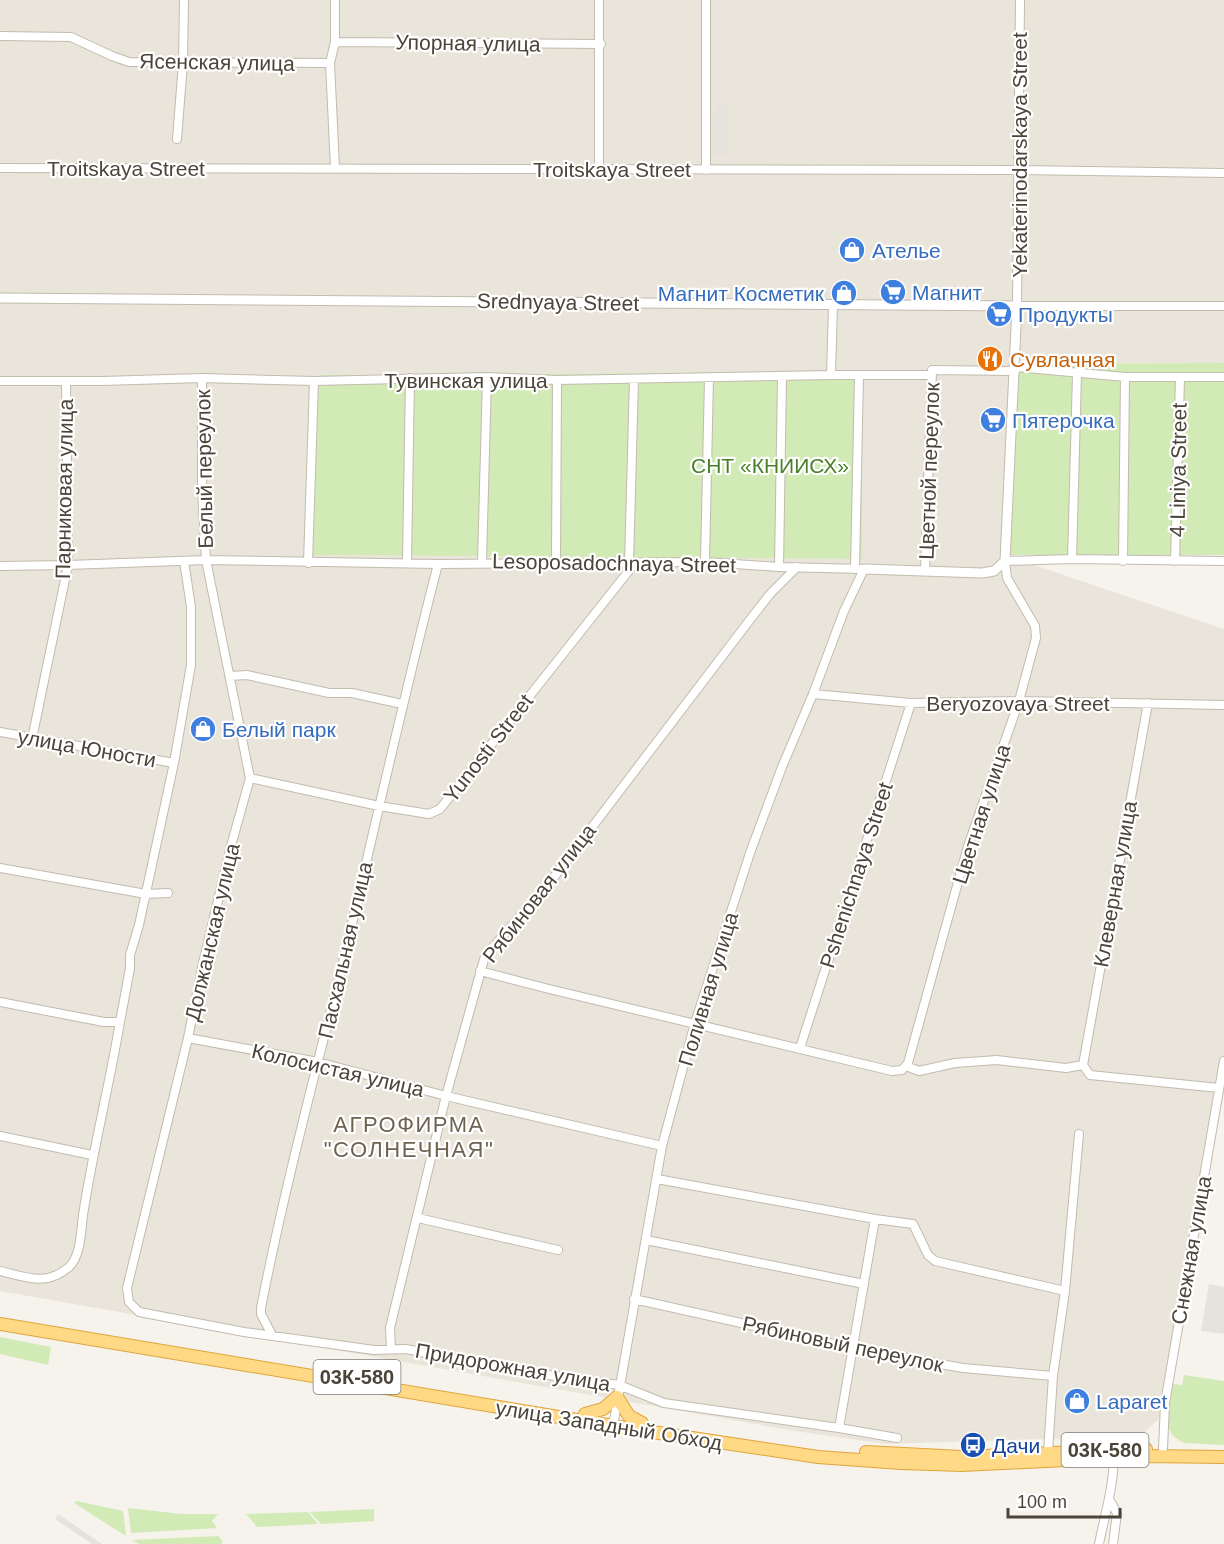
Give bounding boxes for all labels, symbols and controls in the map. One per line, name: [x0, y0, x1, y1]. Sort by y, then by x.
street label: Упорная улица: [395, 30, 541, 56]
street label: Yekaterinodarskaya Street: [1008, 32, 1031, 278]
street label: Ясенская улица: [139, 49, 295, 75]
street label: Troitskaya Street: [47, 157, 205, 180]
street label: Troitskaya Street: [533, 158, 691, 181]
shop icon: Ателье: [837, 235, 867, 265]
place label: Ателье: [872, 239, 941, 262]
supermarket icon: Магнит: [878, 277, 908, 307]
shop icon: Магнит Косметик: [829, 278, 859, 308]
place label: Магнит: [912, 281, 982, 304]
place label: Магнит Косметик: [658, 282, 825, 305]
street label: Srednyaya Street: [477, 289, 639, 315]
supermarket icon: Продукты: [984, 299, 1014, 329]
place label: Продукты: [1018, 303, 1113, 326]
restaurant icon: Сувлачная: [975, 344, 1005, 374]
place label: Сувлачная: [1010, 348, 1115, 371]
street label: Тувинская улица: [384, 369, 548, 392]
street label: Цветной переулок: [914, 381, 944, 560]
street label: Белый переулок: [191, 388, 217, 549]
street label: Парниковая улица: [51, 398, 77, 579]
street label: 4 Liniya Street: [1165, 403, 1191, 537]
supermarket icon: Пятерочка: [978, 405, 1008, 435]
place label: Пятерочка: [1012, 409, 1115, 432]
park label: СНТ «КНИИСХ»: [691, 454, 849, 477]
street label: Lesoposadochnaya Street: [492, 549, 736, 577]
street label: Yunosti Street: [439, 689, 537, 807]
street label: Beryozovaya Street: [926, 692, 1110, 715]
shop icon: Белый парк: [188, 714, 218, 744]
place label: Белый парк: [222, 718, 336, 741]
street label: улица Юности: [16, 725, 158, 771]
street label: Цветная улица: [948, 741, 1014, 887]
street label: Pshenichnaya Street: [815, 779, 897, 971]
street label: Клеверная улица: [1089, 799, 1141, 969]
street label: Рябиновая улица: [478, 819, 600, 967]
street label: Должанская улица: [180, 840, 244, 1023]
street label: Пасхальная улица: [313, 859, 377, 1041]
street label: Поливная улица: [674, 909, 742, 1069]
street label: Колосистая улица: [249, 1039, 427, 1101]
district label: АГРОФИРМА "СОЛНЕЧНАЯ": [324, 1112, 494, 1162]
street label: Снежная улица: [1167, 1174, 1215, 1326]
street label: Рябиновый переулок: [740, 1311, 946, 1377]
street label: Придорожная улица: [414, 1338, 613, 1396]
road number: 03К-580: [314, 1360, 400, 1394]
shop icon: Laparet: [1062, 1386, 1092, 1416]
place label: Laparet: [1096, 1390, 1167, 1413]
street label: улица Западный Обход: [494, 1396, 724, 1454]
bus stop icon: Дачи: [958, 1430, 988, 1460]
road number: 03К-580: [1062, 1433, 1148, 1467]
place label: Дачи: [992, 1434, 1040, 1457]
scale bar: [1008, 1481, 1120, 1519]
text: 100 m: [1017, 1492, 1067, 1512]

